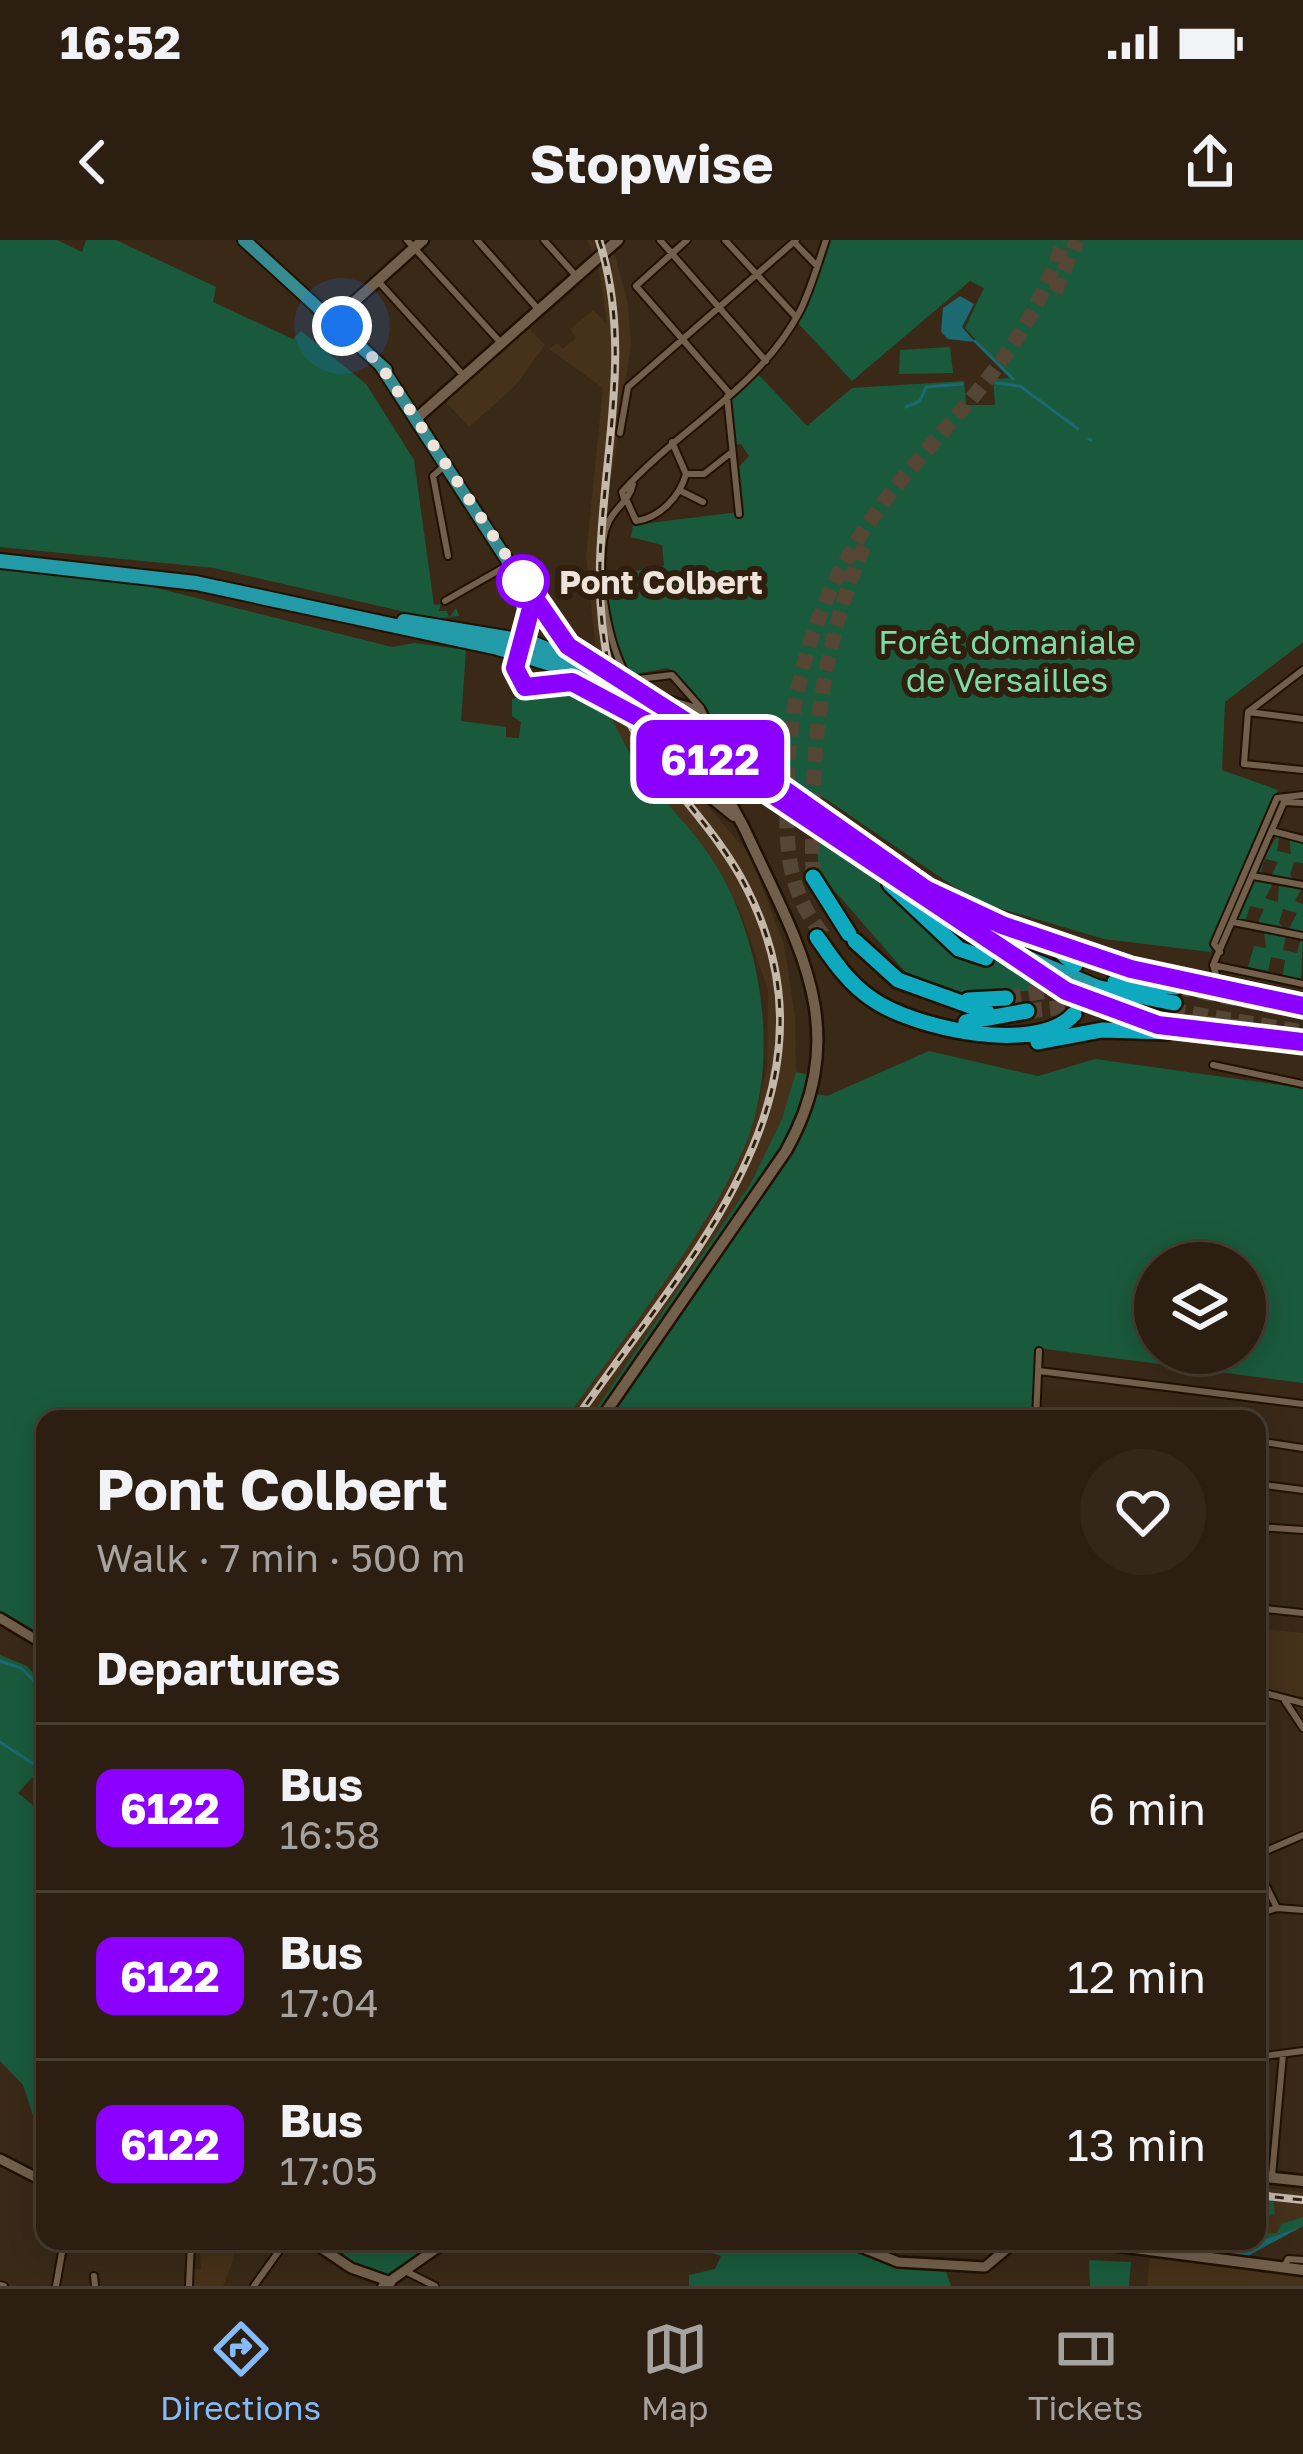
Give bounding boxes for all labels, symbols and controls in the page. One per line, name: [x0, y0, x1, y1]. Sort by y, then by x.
text: 16:52: [60, 15, 181, 69]
icon: back: [60, 129, 126, 195]
icon: share: [1177, 129, 1243, 195]
text: Stopwise: [529, 130, 774, 195]
your location: [312, 296, 372, 356]
marker: Pont Colbert: [498, 556, 548, 606]
place label: Pont Colbert: [559, 562, 763, 601]
park label: Forêt domaniale de Versailles: [878, 622, 1136, 699]
line badge: 6122: [626, 720, 794, 798]
text: 6122: [660, 734, 760, 784]
map controls: [1134, 1242, 1266, 1374]
button: layers: [1134, 1242, 1266, 1374]
button: heart: [1080, 1449, 1206, 1575]
text: Pont Colbert: [96, 1454, 448, 1523]
text: Walk · 7 min · 500 m: [96, 1534, 465, 1581]
text: Departures: [96, 1641, 340, 1695]
text: Bus: [280, 1757, 363, 1811]
text: 6 min: [1088, 1781, 1206, 1835]
text: 6122: [120, 1783, 220, 1833]
text: 16:58: [280, 1811, 380, 1858]
text: Bus: [280, 1925, 363, 1979]
text: 12 min: [1067, 1949, 1206, 2003]
text: 6122: [120, 1951, 220, 2001]
text: 17:04: [280, 1979, 379, 2026]
text: Bus: [280, 2093, 363, 2147]
text: 13 min: [1067, 2117, 1206, 2171]
text: 6122: [120, 2119, 220, 2169]
text: 17:05: [280, 2147, 378, 2194]
tab: Directions: [160, 2316, 321, 2427]
tab: Map: [641, 2316, 708, 2427]
tab: Tickets: [1028, 2316, 1143, 2427]

